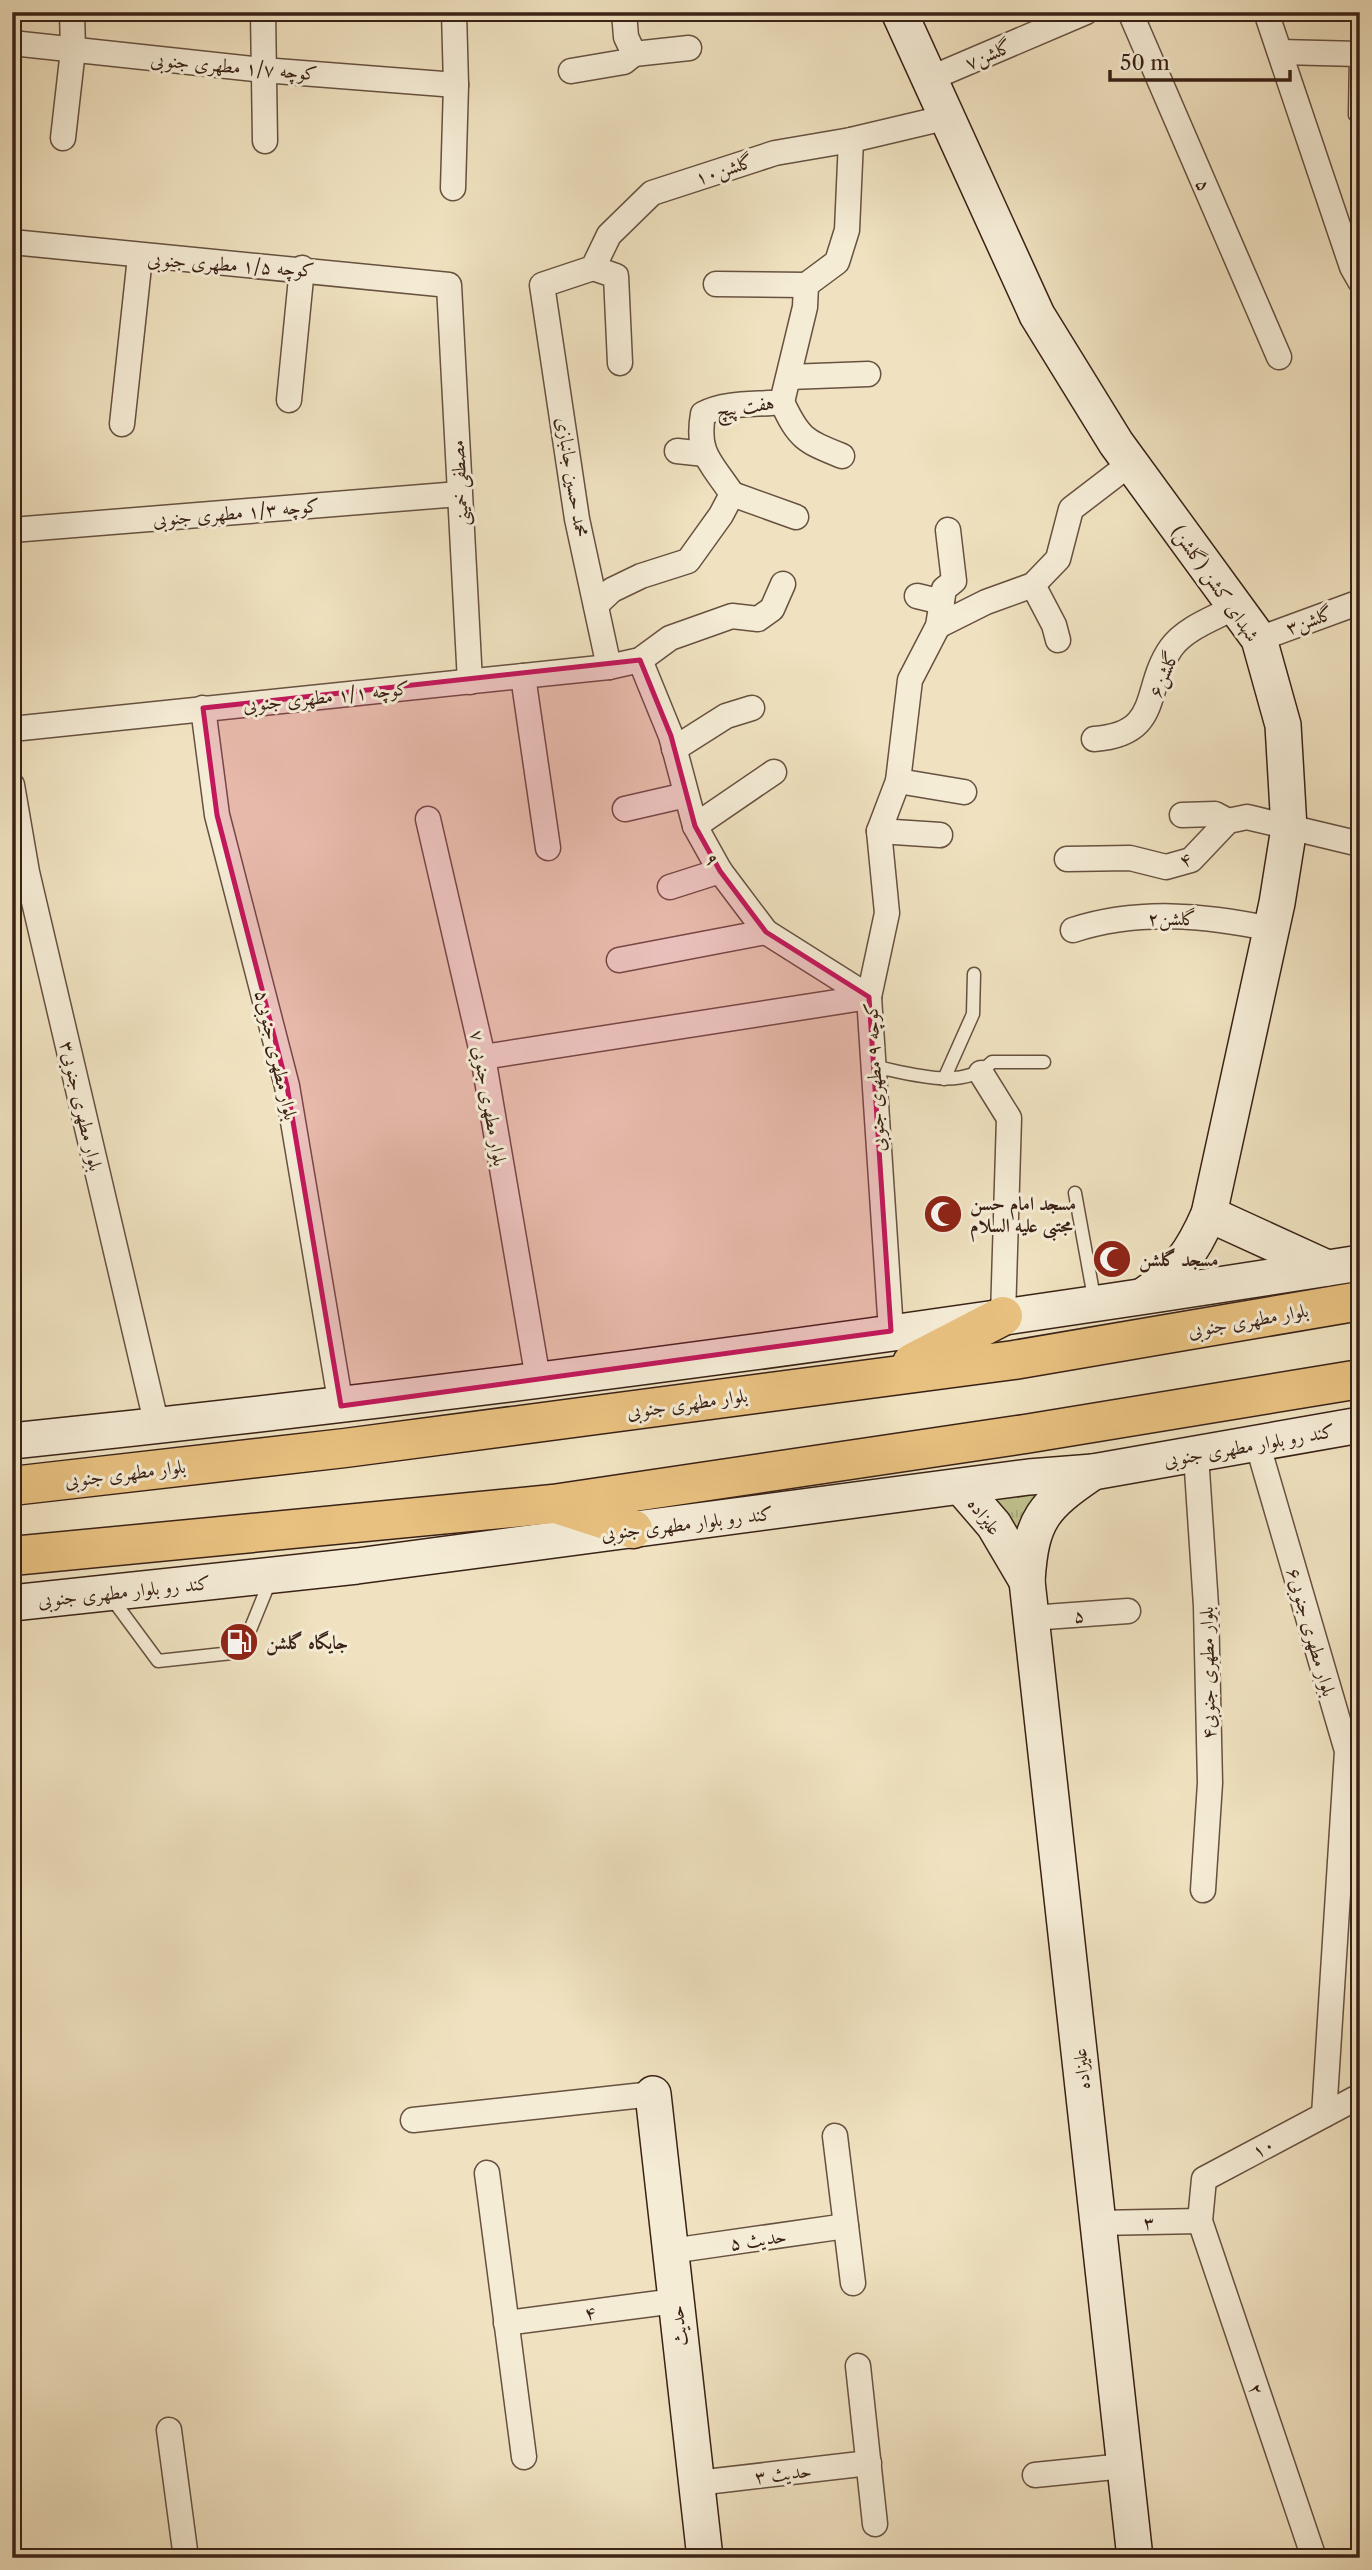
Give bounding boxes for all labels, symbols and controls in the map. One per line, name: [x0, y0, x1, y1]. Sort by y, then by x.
street label: گلشن۷: [961, 34, 1016, 76]
scale bar: [1110, 38, 1290, 82]
street label: کوچه ۱/۷ مطهری جنوبی: [149, 48, 318, 88]
text: 50 m: [1120, 50, 1170, 75]
street label: گلشن۱۰: [692, 149, 757, 192]
street label: ۵: [1191, 176, 1216, 195]
street label: کوچه ۱/۵ مطهری جنوبی: [146, 247, 315, 285]
street label: هفت پیچ: [714, 391, 776, 428]
street label: محمد حسین جانبازی: [552, 415, 593, 539]
street label: مصطفی خمینی: [446, 439, 475, 527]
street label: کوچه ۱/۳ مطهری جنوبی: [152, 494, 321, 534]
street label: شهدای کشن (گلشن): [1165, 521, 1264, 647]
street label: گلشن۳: [1283, 601, 1337, 641]
street label: گلشن۶: [1143, 647, 1185, 702]
street label: کوچه ۱/۱ مطهری جنوبی: [242, 676, 411, 720]
street label: ۴: [1175, 847, 1195, 872]
street label: ۹: [700, 849, 725, 870]
street label: گلشن۲: [1148, 907, 1196, 932]
street label: ۵بلوار مطهری جنوبی: [247, 988, 303, 1123]
street label: کوچه ۹ مطهری جنوبی: [859, 1002, 893, 1152]
street label: ۷ بلوار مطهری جنوبی: [462, 1028, 512, 1169]
street label: بلوار مطهری جنوبی۳: [52, 1039, 108, 1174]
place label: مسجد امام حسن مجتبی علیه السلام: [970, 1192, 1076, 1243]
mosque icon: مسجد امام حسن مجتبی علیه السلام: [922, 1193, 964, 1235]
mosque icon: مسجد گلشن: [1091, 1238, 1133, 1280]
place label: مسجد گلشن: [1139, 1248, 1218, 1273]
street label: بلوار مطهری جنوبی: [1186, 1299, 1311, 1345]
street label: بلوار مطهری جنوبی: [625, 1384, 749, 1426]
street label: کند رو بلوار مطهری جنوبی: [1162, 1419, 1337, 1475]
street label: بلوار مطهری جنوبی: [63, 1455, 187, 1495]
street label: علیزاده: [963, 1493, 1006, 1540]
street label: کند رو بلوار مطهری جنوبی: [600, 1502, 775, 1548]
street label: بلوار مطهری جنوبی۶: [1279, 1565, 1341, 1700]
street label: کند رو بلوار مطهری جنوبی: [37, 1571, 212, 1615]
street label: ۵: [1073, 1604, 1085, 1627]
street label: بلوار مطهری جنوبی۴: [1195, 1606, 1223, 1740]
fuel station icon: جایگاه گلشن: [218, 1621, 260, 1663]
place label: جایگاه گلشن: [266, 1630, 348, 1656]
street label: علیزاده: [1068, 2047, 1095, 2091]
street label: ۱۰: [1248, 2132, 1278, 2163]
street label: ۳: [1143, 2211, 1155, 2234]
street label: حدیث ۵: [728, 2224, 788, 2255]
street label: ۴: [583, 2300, 597, 2325]
street label: حدیث: [665, 2304, 692, 2348]
street label: ۲: [1244, 2380, 1269, 2398]
street label: حدیث ۳: [753, 2459, 813, 2488]

